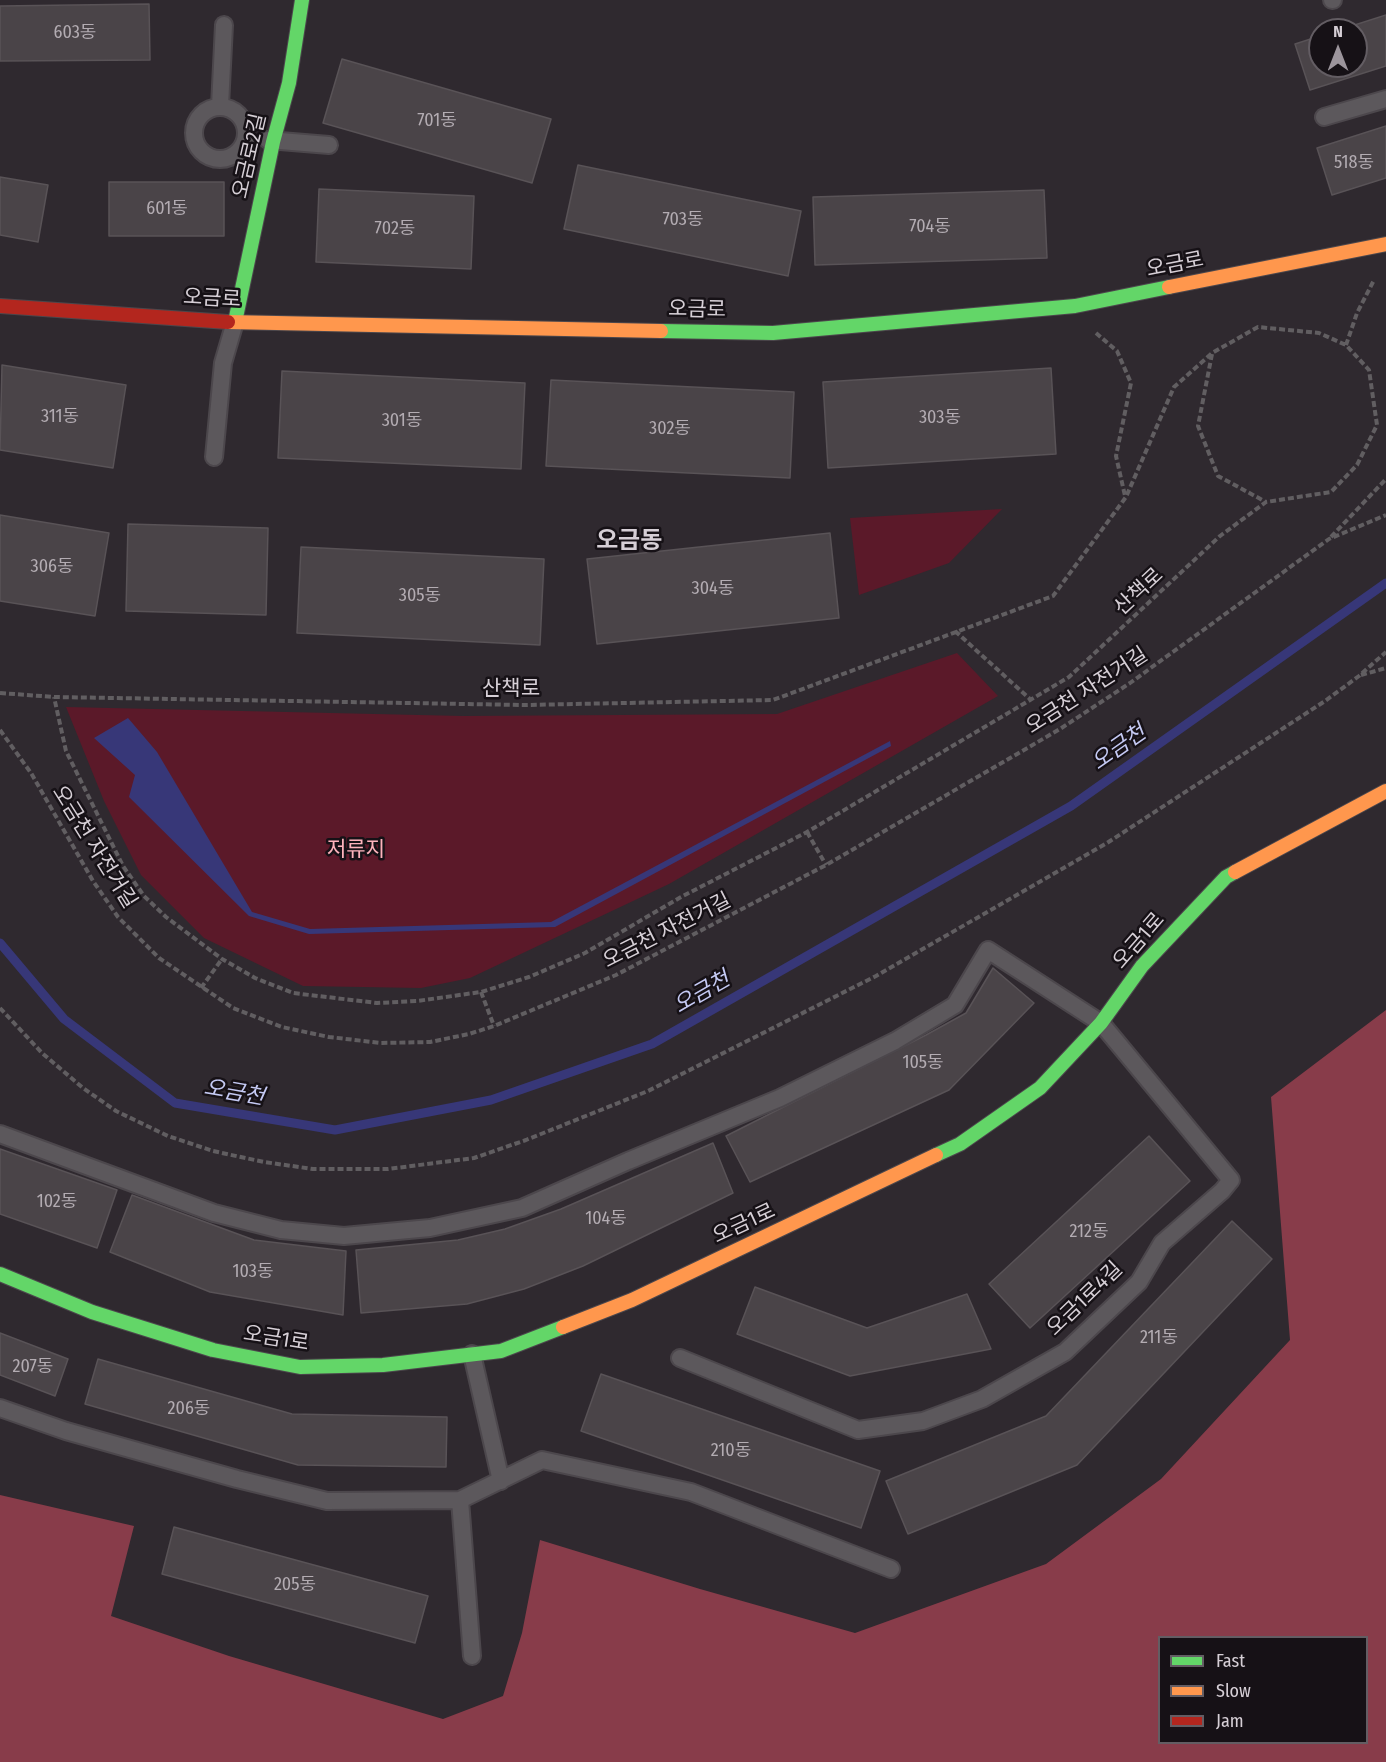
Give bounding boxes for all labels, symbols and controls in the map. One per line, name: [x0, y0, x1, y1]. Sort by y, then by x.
north arrow: [1308, 18, 1368, 78]
house number: 603동: [54, 22, 96, 44]
text: N: [1333, 22, 1343, 41]
house number: 701동: [417, 110, 457, 132]
street label: 오금로2길: [228, 111, 272, 201]
house number: 518동: [1334, 152, 1374, 174]
house number: 601동: [146, 198, 188, 220]
house number: 703동: [663, 209, 703, 231]
house number: 704동: [909, 216, 951, 238]
house number: 702동: [375, 218, 415, 240]
street label: 오금로: [1144, 247, 1206, 283]
street label: 오금로: [182, 285, 242, 313]
street label: 오금로: [668, 297, 726, 323]
house number: 311동: [41, 406, 79, 428]
house number: 303동: [919, 407, 961, 429]
house number: 301동: [382, 410, 422, 432]
house number: 302동: [649, 418, 691, 440]
district label: 오금동: [596, 527, 662, 555]
house number: 306동: [31, 556, 73, 578]
street label: 산책로: [1109, 563, 1169, 621]
house number: 304동: [692, 578, 734, 600]
house number: 305동: [399, 585, 441, 607]
street label: 오금천 자전거길: [1021, 642, 1153, 740]
street label: 산책로: [482, 676, 540, 702]
water label: 오금천: [1087, 720, 1151, 776]
street label: 오금천 자전거길: [46, 781, 142, 913]
park label: 저류지: [327, 837, 385, 863]
street label: 오금천 자전거길: [599, 888, 735, 974]
street label: 오금1로: [1108, 908, 1170, 974]
water label: 오금천: [669, 966, 735, 1020]
house number: 105동: [902, 1052, 944, 1074]
water label: 오금천: [202, 1075, 266, 1111]
house number: 102동: [37, 1191, 77, 1213]
street label: 오금1로: [709, 1199, 779, 1249]
house number: 104동: [585, 1208, 627, 1230]
house number: 212동: [1069, 1221, 1109, 1243]
street label: 오금1로4길: [1042, 1257, 1128, 1341]
house number: 103동: [233, 1261, 273, 1283]
street label: 오금1로: [241, 1321, 311, 1357]
house number: 211동: [1140, 1327, 1178, 1349]
house number: 207동: [13, 1356, 53, 1378]
house number: 206동: [168, 1398, 210, 1420]
house number: 210동: [711, 1440, 751, 1462]
house number: 205동: [274, 1574, 316, 1596]
legend: [1158, 1636, 1368, 1744]
text: Fast: [1216, 1650, 1245, 1672]
text: Slow: [1216, 1680, 1251, 1702]
text: Jam: [1216, 1710, 1244, 1732]

